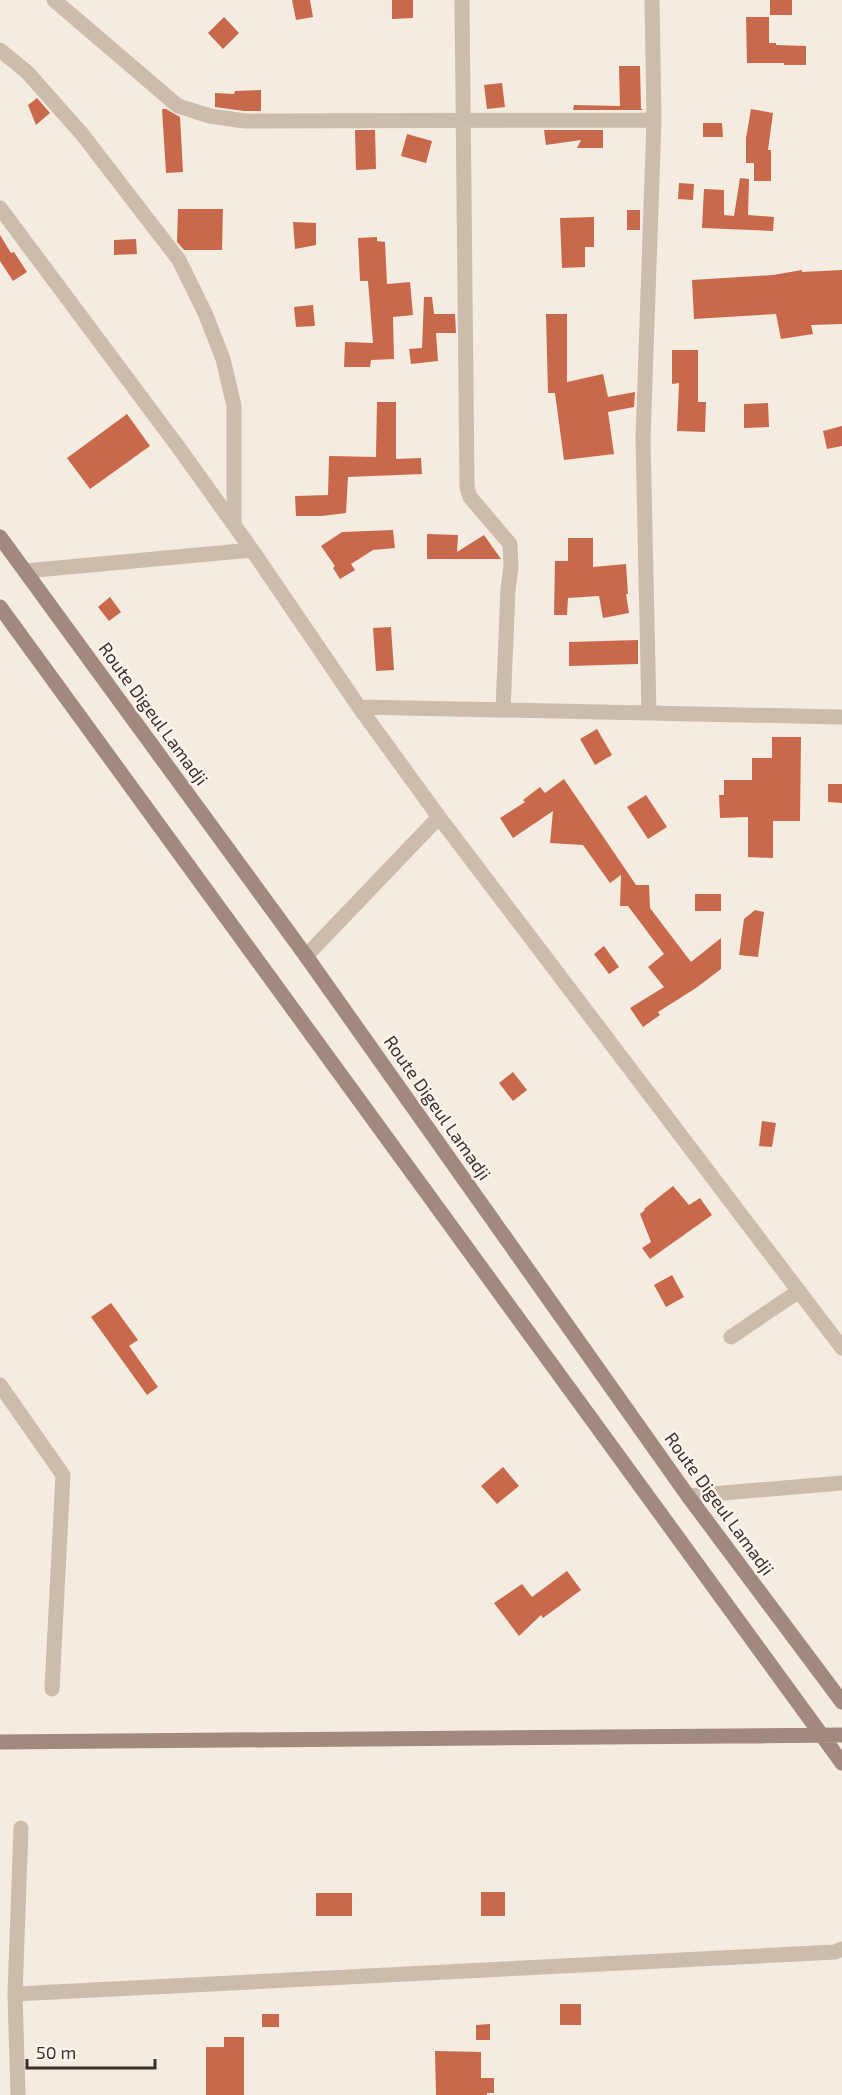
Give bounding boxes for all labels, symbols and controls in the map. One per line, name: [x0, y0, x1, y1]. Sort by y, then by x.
street label: Route Digeul Lamadji: [95, 638, 213, 789]
street label: Route Digeul Lamadji: [380, 1031, 496, 1184]
street label: Route Digeul Lamadji: [661, 1428, 779, 1579]
scale bar: [27, 2032, 154, 2070]
text: 50 m: [36, 2041, 76, 2063]

